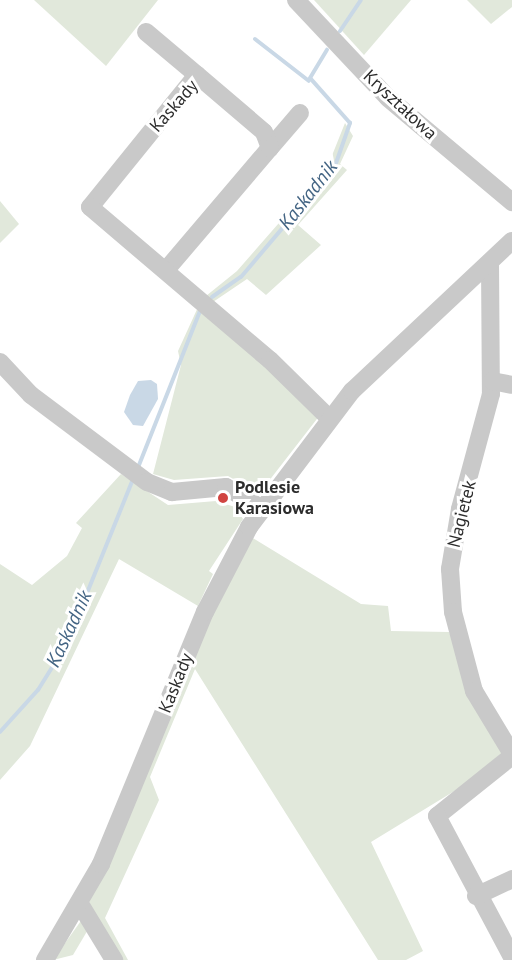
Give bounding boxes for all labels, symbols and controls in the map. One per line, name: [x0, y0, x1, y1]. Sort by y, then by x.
street label: Kryształowa: [359, 66, 441, 144]
street label: Kaskady: [145, 75, 203, 137]
water label: Kaskadnik: [273, 155, 343, 235]
place label: Podlesie Karasiowa: [235, 477, 314, 520]
street label: Nagietek: [443, 478, 481, 550]
marker: Podlesie Karasiowa: [216, 491, 230, 505]
water label: Kaskadnik: [41, 587, 97, 671]
street label: Kaskady: [154, 650, 198, 716]

